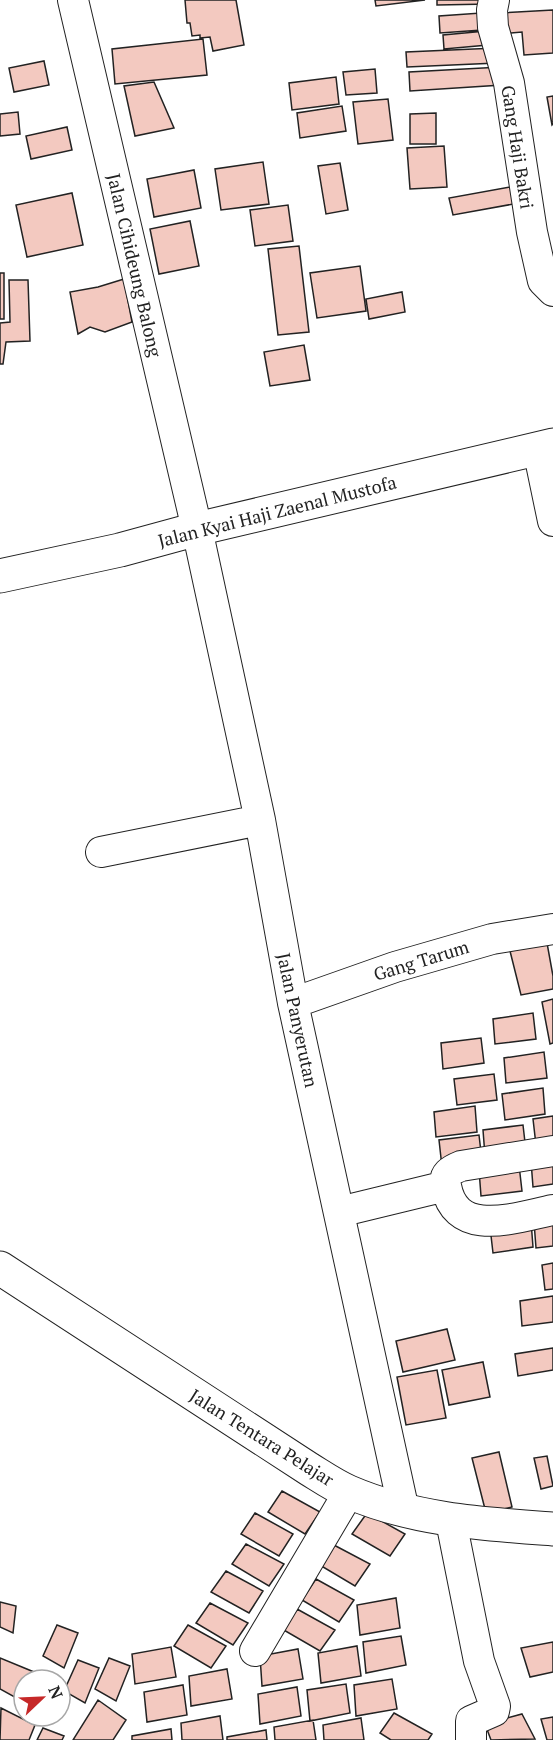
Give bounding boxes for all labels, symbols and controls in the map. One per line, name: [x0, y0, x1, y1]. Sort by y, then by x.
street label: Gang Haji Bakri: [496, 83, 540, 211]
street label: Jalan Cihideung Balong: [102, 171, 168, 360]
street label: Jalan Kyai Haji Zaenal Mustofa: [155, 470, 399, 552]
street label: Gang Tarum: [370, 934, 472, 986]
street label: Jalan Panyerutan: [272, 951, 324, 1090]
street label: Jalan Tentara Pelajar: [185, 1383, 339, 1491]
north arrow: [12, 1668, 72, 1728]
text: N: [43, 1682, 68, 1702]

